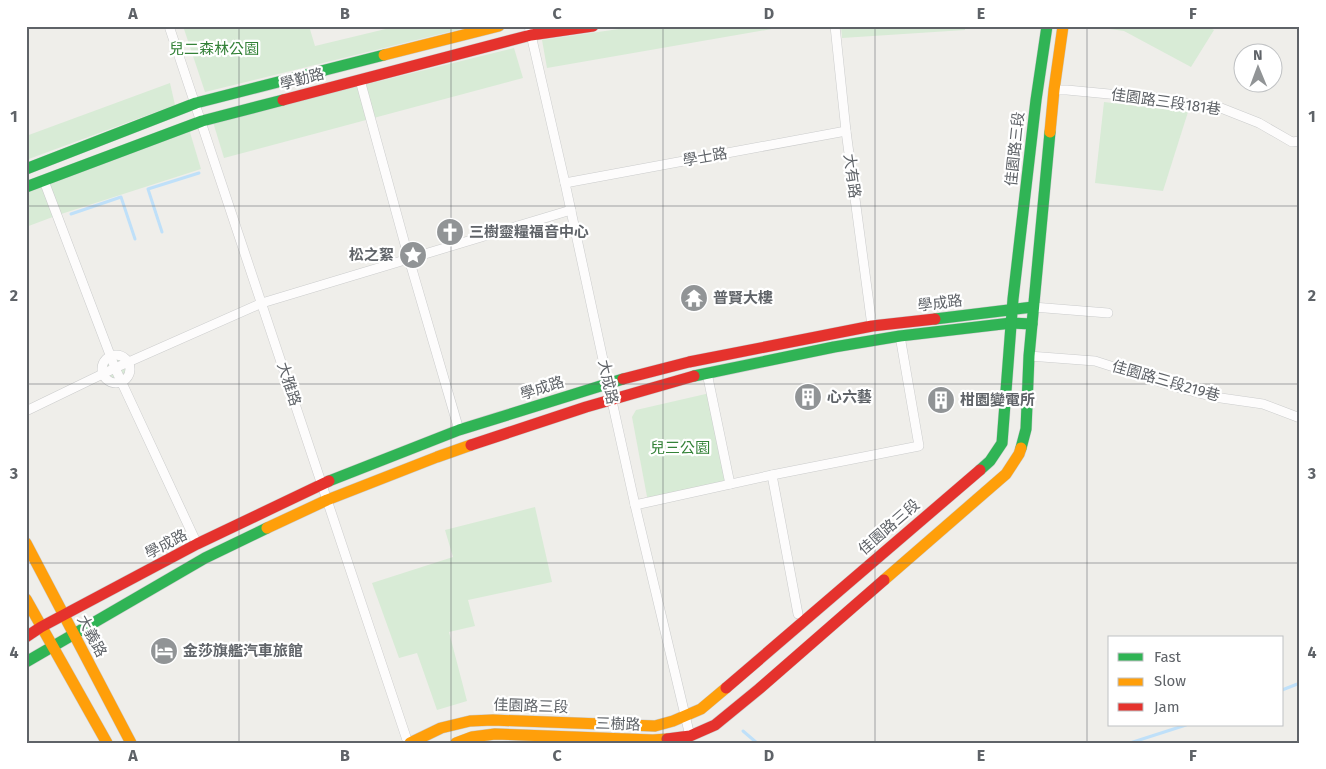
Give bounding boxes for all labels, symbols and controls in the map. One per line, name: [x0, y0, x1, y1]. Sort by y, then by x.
text: A: [127, 4, 138, 23]
text: B: [340, 4, 350, 23]
text: C: [552, 4, 562, 23]
text: D: [764, 4, 774, 23]
text: E: [977, 4, 985, 23]
text: F: [1189, 4, 1197, 23]
park label: 兒二森林公園: [169, 40, 259, 58]
north arrow: [1234, 42, 1284, 92]
text: N: [1253, 47, 1263, 64]
street label: 學勤路: [278, 64, 326, 94]
street label: 佳園路三段181巷: [1110, 85, 1222, 119]
text: 1: [10, 107, 18, 126]
text: 1: [1308, 107, 1316, 126]
street label: 佳園路三段: [1002, 111, 1028, 187]
street label: 學士路: [681, 144, 729, 170]
street label: 大有路: [840, 152, 864, 200]
church icon: 三樹靈糧福音中心: [435, 217, 465, 247]
place label: 三樹靈糧福音中心: [469, 223, 589, 241]
place icon: 松之絮: [398, 240, 428, 270]
place label: 松之絮: [349, 246, 394, 264]
temple icon: 普賢大樓: [679, 283, 709, 313]
text: 2: [10, 286, 18, 305]
text: 2: [1308, 286, 1316, 305]
place label: 普賢大樓: [713, 289, 773, 307]
street label: 學成路: [917, 291, 963, 315]
street label: 佳園路三段219巷: [1110, 357, 1222, 405]
street label: 大成路: [595, 358, 621, 406]
street label: 大雅路: [273, 360, 305, 408]
street label: 學成路: [518, 372, 566, 404]
building icon: 心六藝: [793, 382, 823, 412]
building icon: 柑園變電所: [926, 385, 956, 415]
place label: 心六藝: [827, 388, 872, 406]
place label: 柑園變電所: [960, 391, 1035, 409]
park label: 兒三公園: [650, 439, 710, 457]
text: 3: [9, 464, 18, 483]
text: 3: [1307, 464, 1316, 483]
street label: 佳園路三段: [855, 496, 923, 558]
street label: 學成路: [142, 525, 190, 563]
street label: 大義路: [73, 612, 111, 660]
hotel icon: 金莎旗艦汽車旅館: [149, 636, 179, 666]
legend: [1108, 636, 1284, 726]
place label: 金莎旗艦汽車旅館: [183, 642, 303, 660]
text: 4: [9, 643, 19, 662]
text: 4: [1307, 643, 1317, 662]
text: Fast: [1154, 648, 1181, 666]
text: Slow: [1154, 672, 1186, 690]
street label: 佳園路三段: [493, 696, 569, 716]
text: Jam: [1154, 698, 1180, 716]
street label: 三樹路: [595, 714, 641, 734]
text: A: [127, 746, 138, 765]
text: B: [340, 746, 350, 765]
text: C: [552, 746, 562, 765]
text: D: [764, 746, 774, 765]
text: E: [977, 746, 985, 765]
text: F: [1189, 746, 1197, 765]

